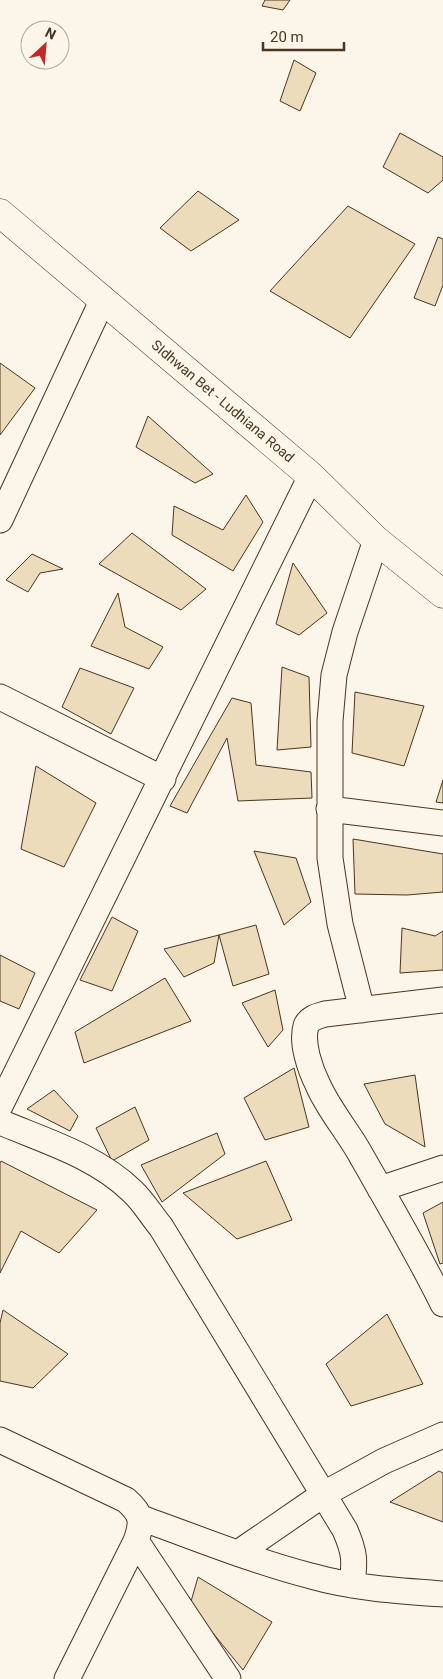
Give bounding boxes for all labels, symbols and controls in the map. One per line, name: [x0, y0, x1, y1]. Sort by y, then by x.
north arrow: [20, 20, 70, 70]
scale bar: [263, 20, 344, 52]
text: N: [43, 24, 59, 43]
text: 20 m: [270, 28, 304, 46]
street label: SIdhwan Bet - Ludhiana Road: [148, 337, 298, 465]

